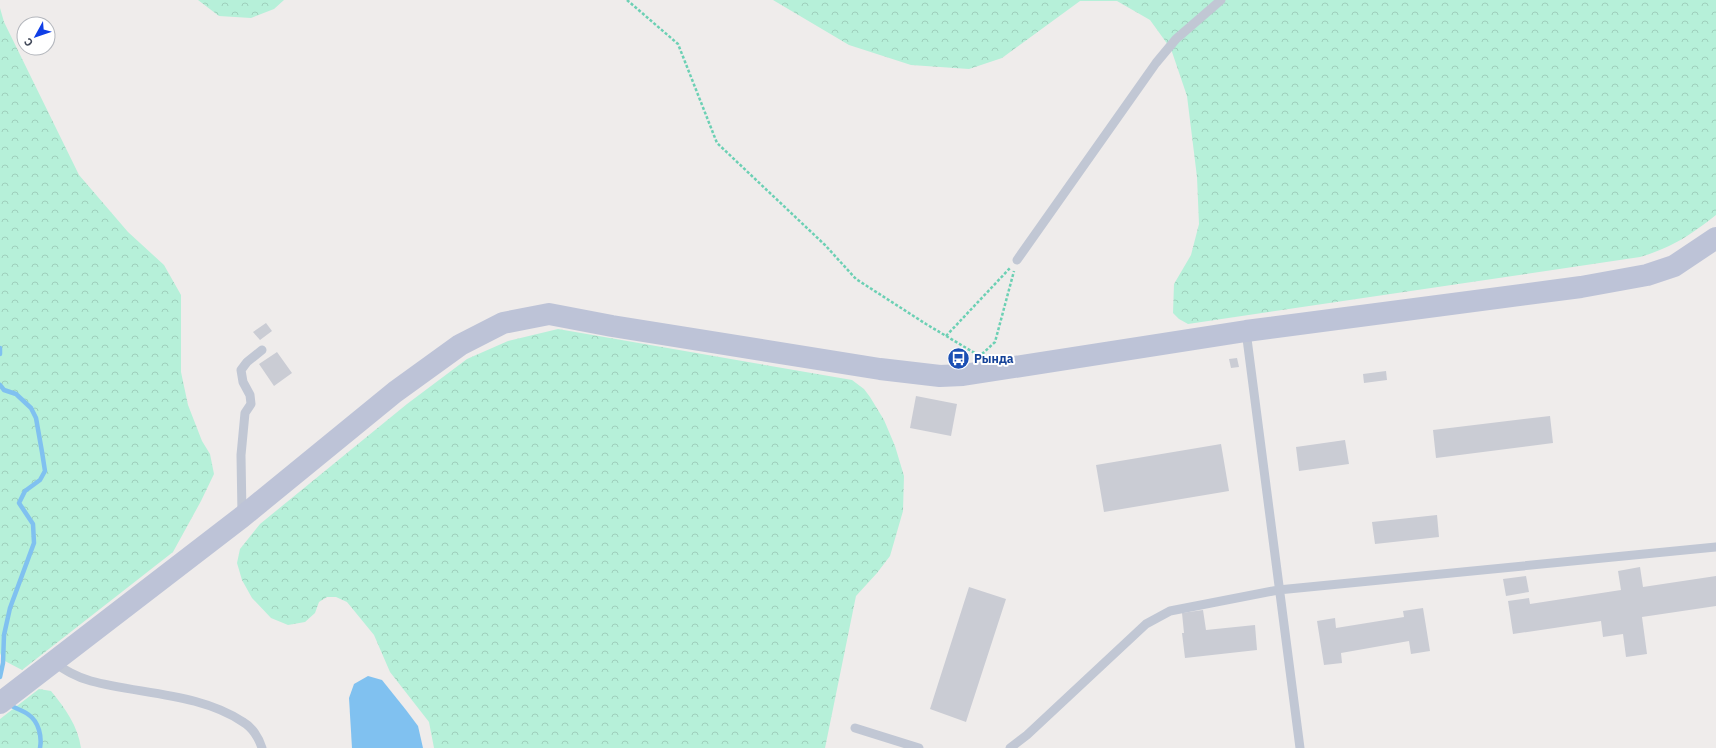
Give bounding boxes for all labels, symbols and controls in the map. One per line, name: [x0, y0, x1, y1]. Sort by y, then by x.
north arrow: [16, 16, 56, 56]
text: С: [21, 35, 36, 50]
bus stop icon: Рында: [945, 346, 971, 372]
place label: Рында: [974, 351, 1014, 366]

